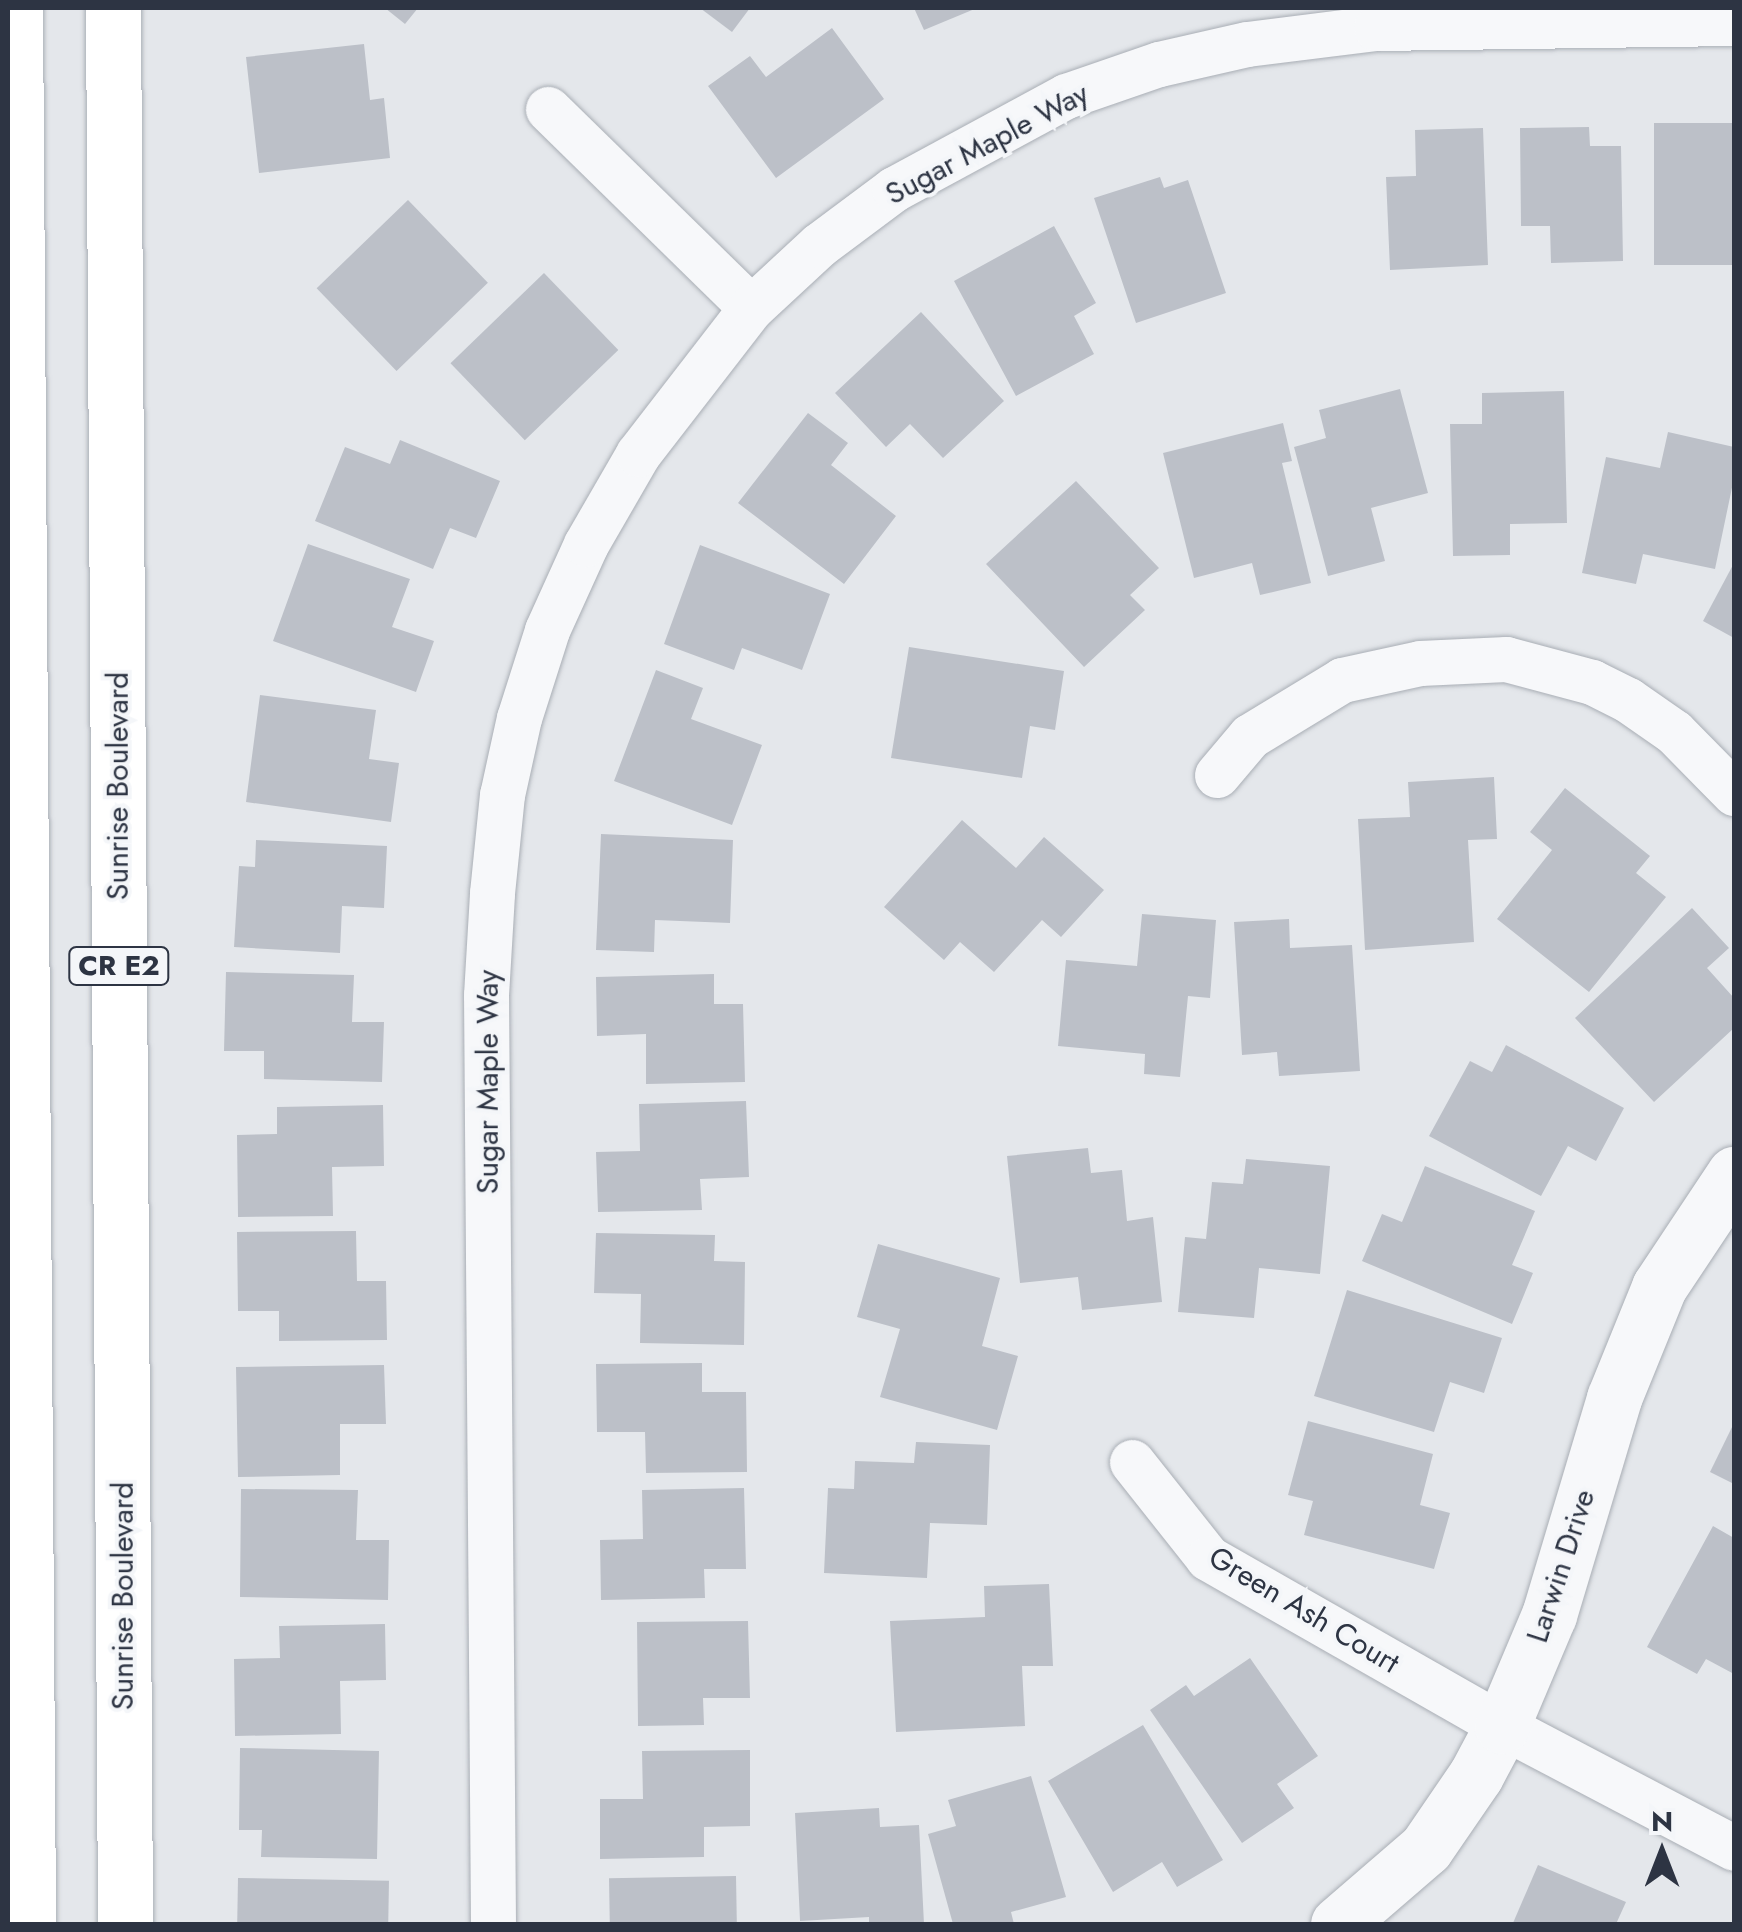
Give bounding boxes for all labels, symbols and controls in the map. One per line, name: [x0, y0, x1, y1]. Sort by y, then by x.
street label: Sugar Maple Way: [879, 75, 1095, 213]
street label: Sunrise Boulevard: [100, 672, 136, 900]
road number: CR E2: [66, 943, 172, 989]
street label: Sugar Maple Way: [470, 970, 506, 1194]
street label: Sunrise Boulevard: [105, 1482, 141, 1710]
street label: Larwin Drive: [1519, 1485, 1603, 1647]
street label: Green Ash Court: [1202, 1539, 1406, 1681]
text: N: [1651, 1801, 1673, 1842]
north arrow: [1612, 1802, 1712, 1902]

